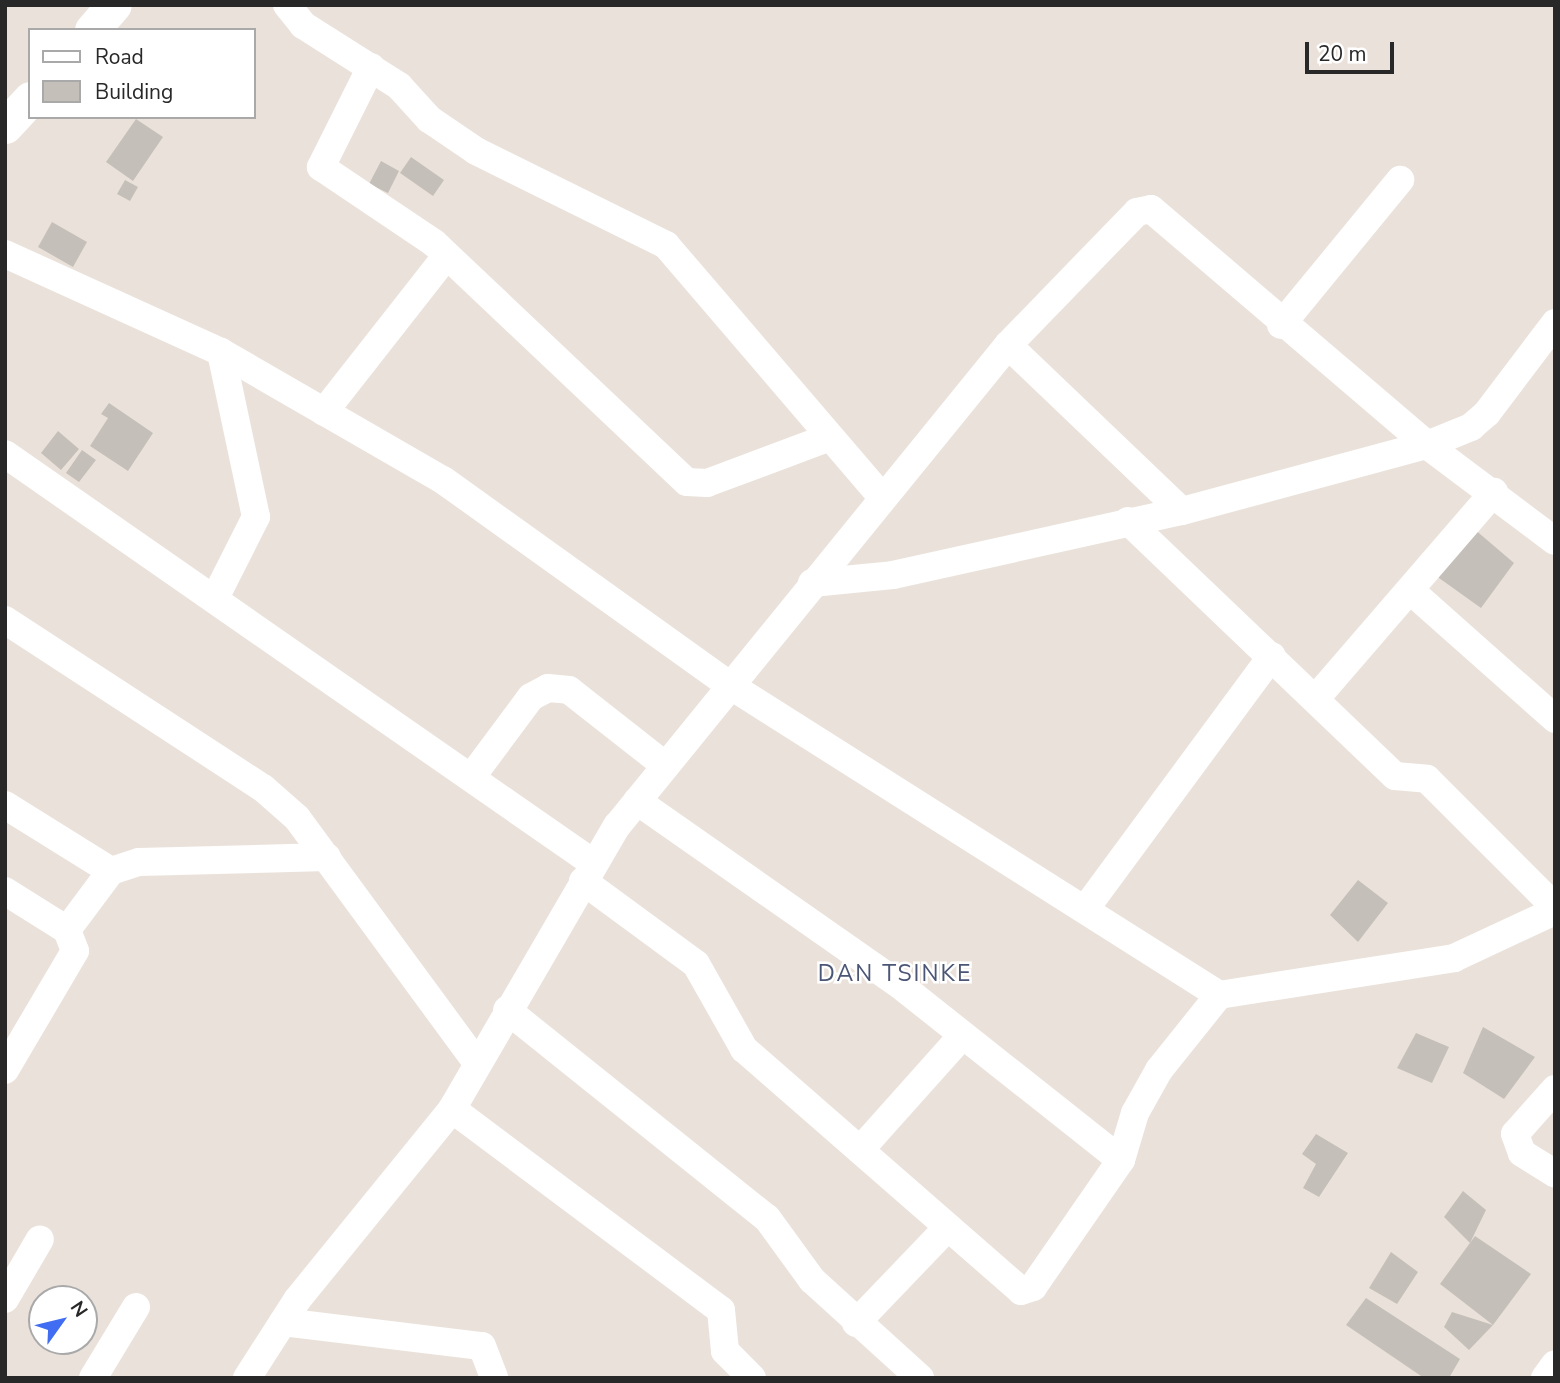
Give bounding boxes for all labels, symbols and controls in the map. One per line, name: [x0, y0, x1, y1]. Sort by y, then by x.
legend: [28, 28, 256, 119]
scale bar: [1308, 28, 1397, 72]
text: 20 m: [1318, 40, 1367, 68]
text: Road: [95, 43, 144, 71]
text: Building: [95, 78, 173, 106]
district label: DAN TSINKE: [819, 960, 971, 988]
north arrow: [28, 1285, 98, 1355]
text: N: [64, 1296, 94, 1323]

